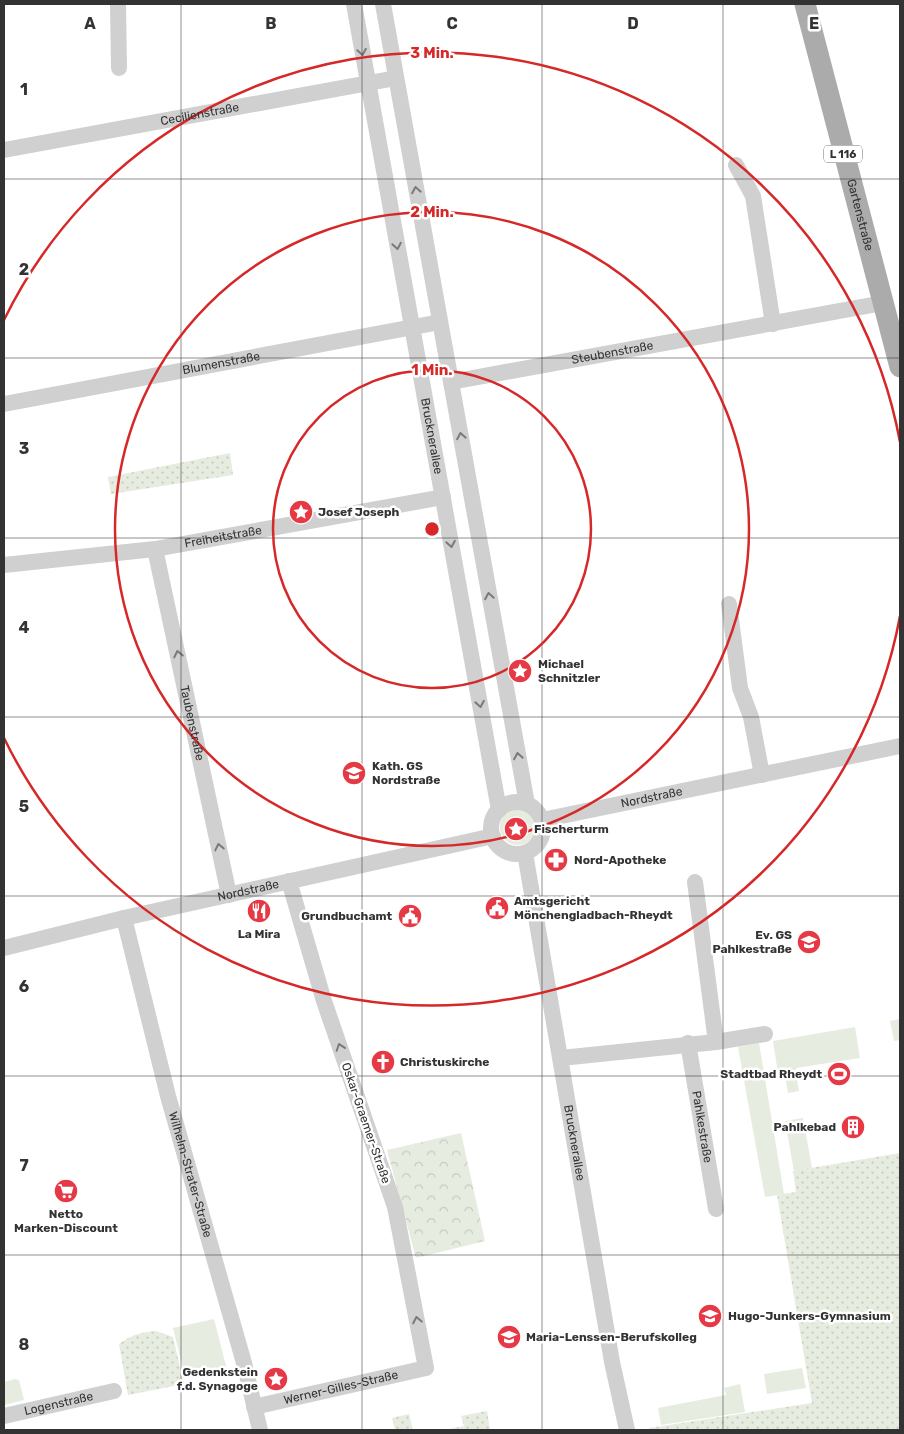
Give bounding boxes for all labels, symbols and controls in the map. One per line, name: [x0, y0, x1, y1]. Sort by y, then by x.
text: A: [84, 14, 96, 33]
text: B: [265, 14, 277, 33]
text: C: [446, 14, 458, 33]
text: D: [627, 14, 639, 33]
text: E: [809, 14, 819, 33]
text: 3 Min.: [410, 44, 454, 62]
one-way arrow: [357, 47, 367, 56]
text: 1: [20, 80, 28, 99]
street label: Cecilienstraße: [159, 100, 241, 128]
road number: L 116: [824, 146, 862, 162]
street label: Gartenstraße: [844, 177, 876, 253]
one-way arrow: [412, 186, 422, 194]
text: 2 Min.: [410, 203, 454, 221]
one-way arrow: [392, 242, 402, 250]
text: 2: [19, 260, 29, 279]
street label: Steubenstraße: [570, 338, 655, 367]
street label: Blumenstraße: [181, 349, 261, 377]
text: 1 Min.: [411, 361, 453, 379]
street label: Brucknerallee: [418, 397, 445, 475]
one-way arrow: [456, 432, 466, 440]
text: 3: [19, 439, 29, 458]
place icon: Josef Joseph: [288, 499, 314, 525]
place label: Josef Joseph: [318, 505, 399, 519]
centre of rings: [423, 520, 441, 538]
street label: Freiheitstraße: [183, 523, 263, 551]
one-way arrow: [445, 539, 455, 548]
one-way arrow: [485, 592, 495, 600]
text: 4: [19, 618, 30, 637]
one-way arrow: [173, 650, 184, 659]
place label: Michael Schnitzler: [538, 657, 601, 685]
place icon: Michael Schnitzler: [507, 658, 533, 684]
street label: Taubenstraße: [177, 684, 207, 762]
one-way arrow: [474, 699, 484, 708]
one-way arrow: [514, 752, 524, 760]
place label: Kath. GS Nordstraße: [372, 759, 440, 787]
school or university icon: Kath. GS Nordstraße: [341, 760, 367, 786]
street label: Nordstraße: [620, 784, 684, 811]
text: 5: [19, 797, 29, 816]
place icon: Fischerturm: [503, 816, 529, 842]
place label: Fischerturm: [534, 822, 609, 836]
one-way arrow: [214, 843, 225, 852]
pharmacy icon: Nord-Apotheke: [543, 847, 569, 873]
place label: Nord-Apotheke: [574, 853, 666, 867]
street label: Nordstraße: [216, 877, 281, 904]
place label: Amtsgericht Mönchengladbach-Rheydt: [514, 894, 673, 922]
public building icon: Amtsgericht Mönchengladbach-Rheydt: [484, 895, 510, 921]
restaurant icon: La Mira: [246, 898, 272, 924]
public building icon: Grundbuchamt: [397, 903, 423, 929]
place label: Grundbuchamt: [301, 909, 392, 923]
place label: La Mira: [238, 927, 280, 941]
place label: Ev. GS Pahlkestraße: [712, 928, 792, 956]
school or university icon: Ev. GS Pahlkestraße: [796, 929, 822, 955]
text: 6: [19, 977, 29, 996]
one-way arrow: [336, 1043, 346, 1052]
church icon: Christuskirche: [370, 1049, 396, 1075]
place label: Christuskirche: [400, 1055, 490, 1069]
street label: Oskar-Graemer-Straße: [339, 1061, 393, 1186]
sports icon: Stadtbad Rheydt: [826, 1061, 852, 1087]
place label: Stadtbad Rheydt: [720, 1067, 822, 1081]
street label: Pahlkestraße: [689, 1090, 715, 1164]
street label: Brucknerallee: [561, 1104, 588, 1182]
street label: Wilhelm-Strater-Straße: [166, 1110, 215, 1239]
building icon: Pahlkebad: [840, 1114, 866, 1140]
place label: Pahlkebad: [774, 1120, 836, 1134]
text: 7: [19, 1156, 29, 1175]
supermarket icon: Netto Marken-Discount: [53, 1178, 79, 1204]
place label: Netto Marken-Discount: [14, 1207, 118, 1235]
school or university icon: Hugo-Junkers-Gymnasium: [697, 1303, 723, 1329]
place label: Hugo-Junkers-Gymnasium: [728, 1309, 891, 1323]
one-way arrow: [412, 1316, 423, 1325]
school or university icon: Maria-Lenssen-Berufskolleg: [496, 1324, 522, 1350]
place label: Maria-Lenssen-Berufskolleg: [526, 1330, 697, 1344]
text: 8: [19, 1335, 30, 1354]
place label: Gedenkstein f.d. Synagoge: [177, 1365, 258, 1393]
place icon: Gedenkstein f.d. Synagoge: [263, 1366, 289, 1392]
street label: Werner-Gilles-Straße: [282, 1368, 400, 1407]
street label: Logenstraße: [23, 1389, 95, 1418]

